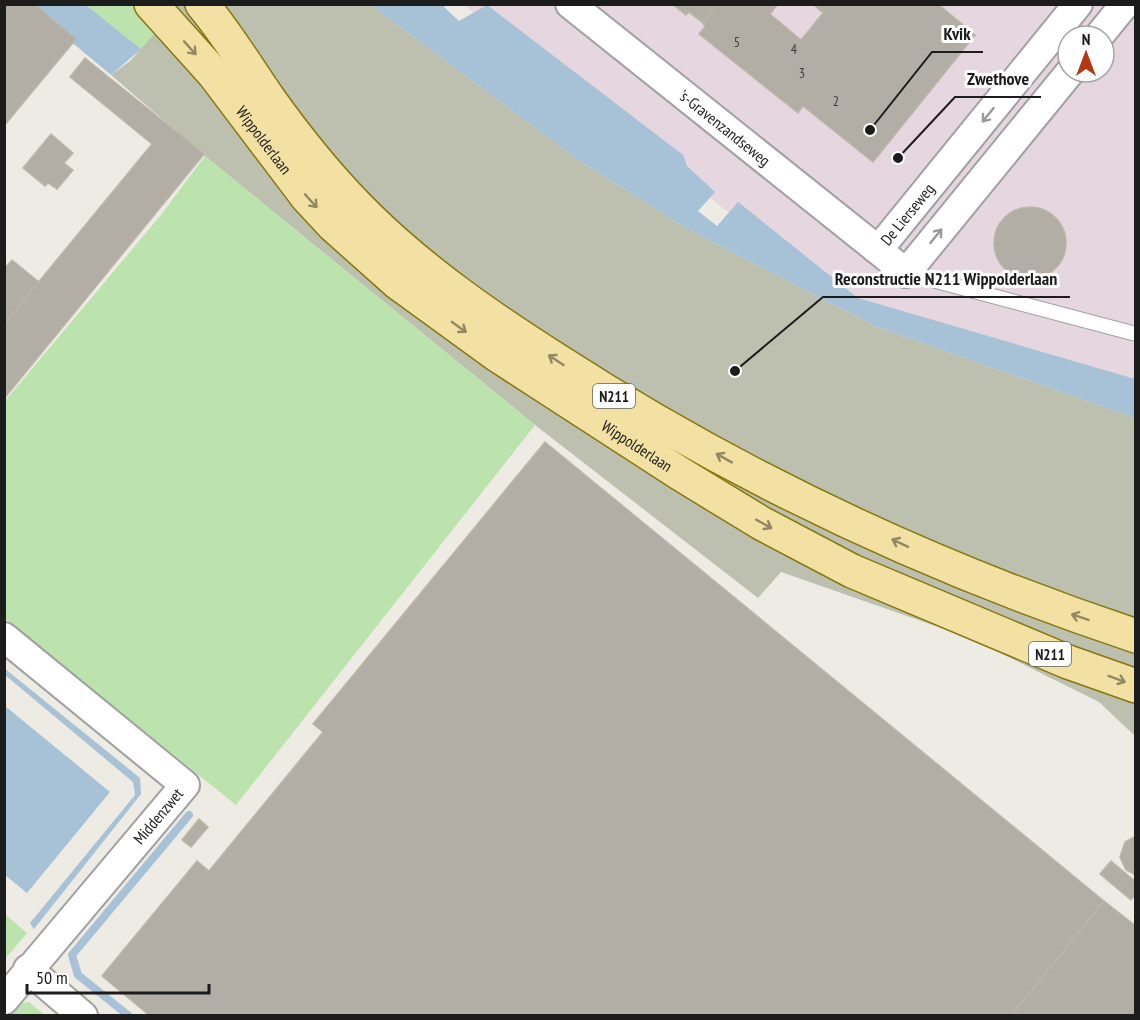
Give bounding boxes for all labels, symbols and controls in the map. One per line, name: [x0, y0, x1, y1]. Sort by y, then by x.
callout: Kvik: [932, 16, 983, 52]
text: Kvik: [943, 22, 971, 45]
north arrow: [1056, 24, 1116, 84]
text: N: [1082, 29, 1090, 49]
house number: 5: [734, 33, 740, 51]
one-way arrow: [183, 40, 197, 55]
house number: 4: [791, 40, 798, 58]
callout: Zwethove: [955, 61, 1041, 97]
house number: 3: [799, 64, 805, 82]
text: Zwethove: [967, 67, 1029, 90]
street label: 's-Gravenzandseweg: [675, 85, 774, 170]
house number: 2: [833, 92, 839, 110]
street label: Wippolderlaan: [232, 102, 296, 178]
one-way arrow: [981, 107, 994, 123]
street label: De Lierseweg: [876, 179, 938, 249]
one-way arrow: [303, 193, 317, 208]
one-way arrow: [930, 228, 943, 244]
callout: Reconstructie N211 Wippolderlaan: [823, 261, 1070, 297]
text: Reconstructie N211 Wippolderlaan: [835, 267, 1057, 290]
one-way arrow: [450, 321, 466, 333]
one-way arrow: [548, 354, 565, 366]
road number: N211: [593, 384, 635, 408]
street label: Wippolderlaan: [598, 416, 676, 476]
one-way arrow: [716, 452, 733, 464]
one-way arrow: [755, 518, 772, 530]
one-way arrow: [891, 537, 909, 549]
one-way arrow: [1071, 611, 1090, 622]
road number: N211: [1029, 642, 1071, 666]
one-way arrow: [1107, 675, 1126, 686]
street label: Middenzwet: [129, 783, 188, 848]
scale bar: [27, 957, 208, 995]
text: 50 m: [36, 966, 68, 989]

